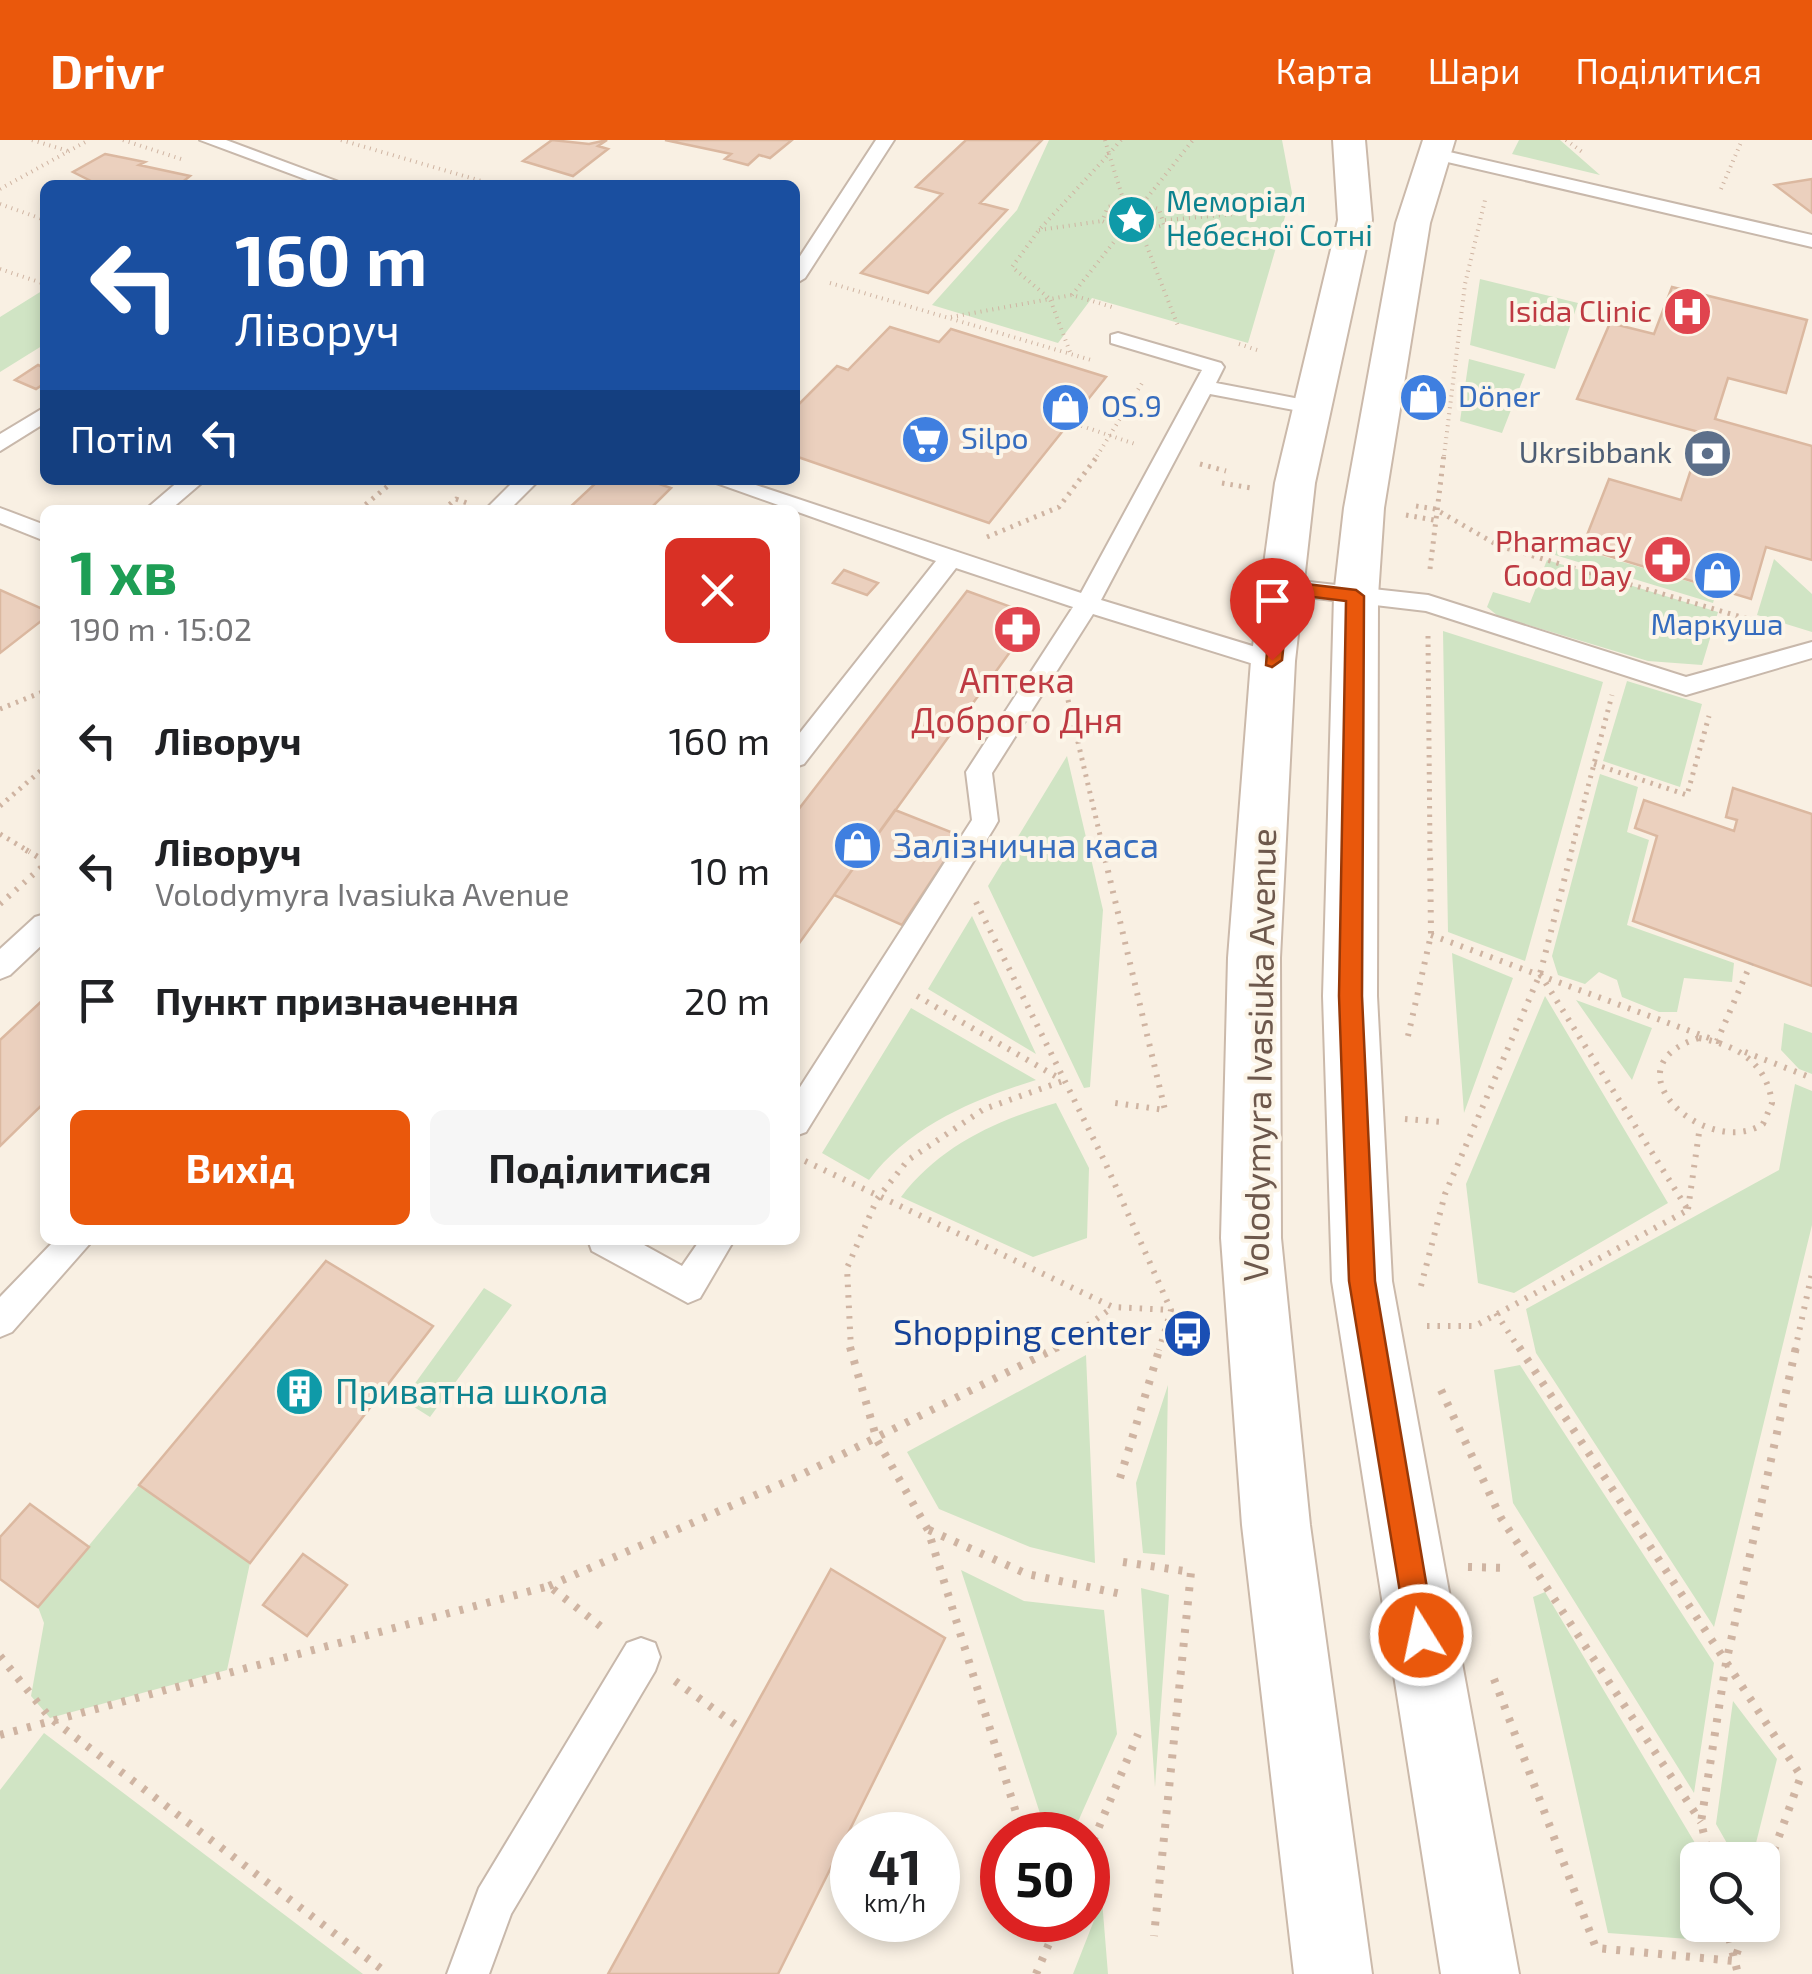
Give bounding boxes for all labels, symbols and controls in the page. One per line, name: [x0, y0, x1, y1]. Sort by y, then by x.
text: Drivr: [50, 41, 164, 99]
text: Карта: [1276, 49, 1373, 91]
text: Шари: [1428, 49, 1521, 91]
text: Поділитися: [1576, 49, 1762, 91]
place label: Меморіал Небесної Сотні: [1166, 182, 1373, 252]
place icon: Меморіал Небесної Сотні: [1105, 193, 1157, 245]
text: 160 m: [235, 216, 428, 300]
icon: left: [70, 220, 200, 350]
hospital icon: Isida Clinic: [1661, 286, 1713, 338]
place label: Isida Clinic: [1508, 292, 1652, 328]
text: Ліворуч: [235, 301, 400, 355]
shop icon: Döner: [1397, 371, 1449, 423]
place label: Döner: [1458, 377, 1541, 413]
shop icon: OS.9: [1040, 381, 1092, 433]
place label: OS.9: [1101, 387, 1162, 423]
icon: left: [193, 410, 248, 465]
supermarket icon: Silpo: [900, 413, 952, 465]
text: Потім: [70, 415, 173, 461]
place label: Silpo: [961, 419, 1029, 455]
bank icon: Ukrsibbank: [1681, 427, 1733, 479]
place label: Ukrsibbank: [1519, 433, 1672, 469]
place label: Pharmacy Good Day: [1495, 522, 1632, 592]
pharmacy icon: Pharmacy Good Day: [1641, 533, 1693, 585]
text: 1 хв: [70, 535, 177, 607]
button: close: [665, 538, 770, 643]
shop icon: Маркуша: [1691, 550, 1743, 602]
pin: [1230, 558, 1315, 661]
icon: arrive: [1245, 573, 1300, 628]
pharmacy icon: Аптека Доброго Дня: [991, 603, 1043, 655]
place label: Маркуша: [1650, 605, 1784, 642]
text: 190 m · 15:02: [70, 609, 252, 647]
place label: Аптека Доброго Дня: [911, 658, 1123, 740]
icon: left: [70, 713, 125, 768]
text: Ліворуч: [155, 717, 302, 763]
text: 160 m: [668, 717, 770, 763]
shop icon: Залізнична каса: [832, 820, 884, 872]
place label: Залізнична каса: [893, 823, 1159, 865]
text: Ліворуч: [155, 828, 302, 874]
street label: Volodymyra Ivasiuka Avenue: [1233, 828, 1283, 1282]
icon: left: [70, 843, 125, 898]
text: 10 m: [690, 847, 770, 893]
text: Volodymyra Ivasiuka Avenue: [155, 874, 570, 912]
icon: arrive: [70, 973, 125, 1028]
text: Пункт призначення: [155, 977, 519, 1023]
text: 20 m: [684, 977, 770, 1023]
button: Вихід: [70, 1110, 410, 1225]
button: Поділитися: [430, 1110, 770, 1225]
bus stop icon: Shopping center: [1161, 1307, 1213, 1359]
place label: Shopping center: [893, 1310, 1152, 1352]
building icon: Приватна школа: [274, 1366, 326, 1418]
place label: Приватна школа: [335, 1369, 608, 1411]
position arrow: [1369, 1583, 1473, 1687]
speed limit sign: 50: [980, 1812, 1110, 1942]
text: 41: [868, 1835, 922, 1895]
map controls: [1680, 1842, 1780, 1942]
button: search: [1680, 1842, 1780, 1942]
text: km/h: [864, 1887, 926, 1917]

